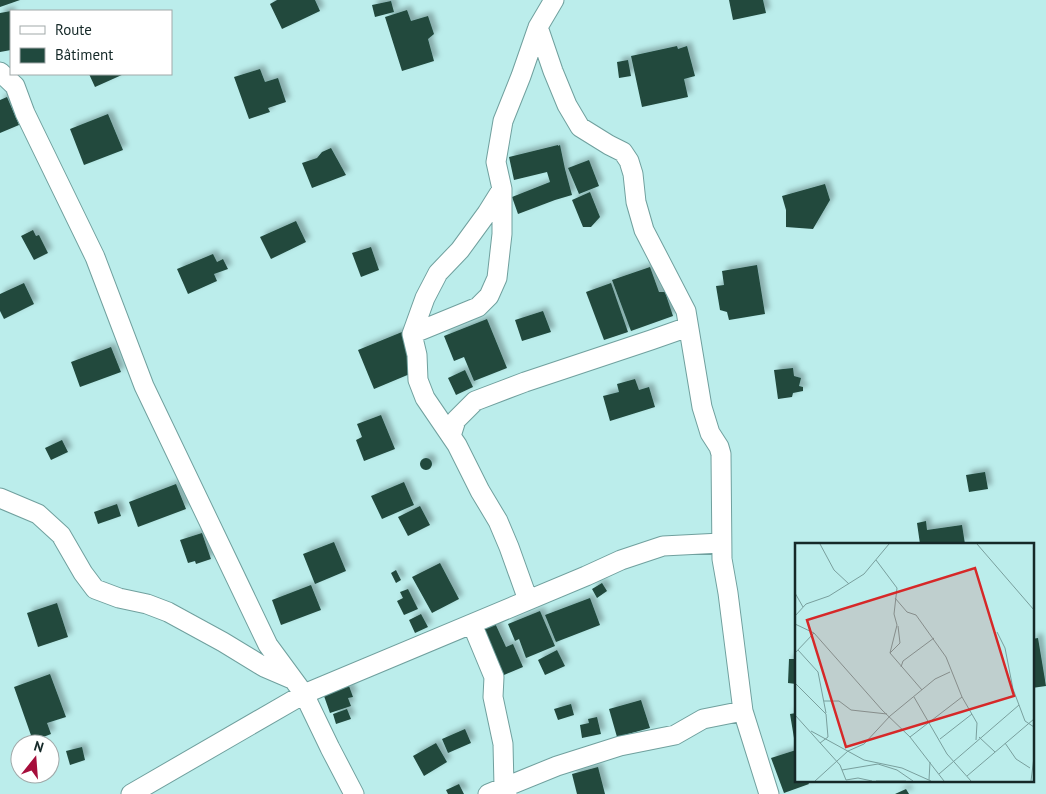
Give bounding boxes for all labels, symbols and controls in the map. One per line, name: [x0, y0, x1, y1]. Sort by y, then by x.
legend: [10, 10, 172, 75]
text: Route: [55, 20, 92, 39]
text: Bâtiment: [55, 45, 113, 64]
inset map: [795, 543, 1034, 782]
north arrow: [10, 734, 60, 784]
text: N: [32, 737, 46, 757]

